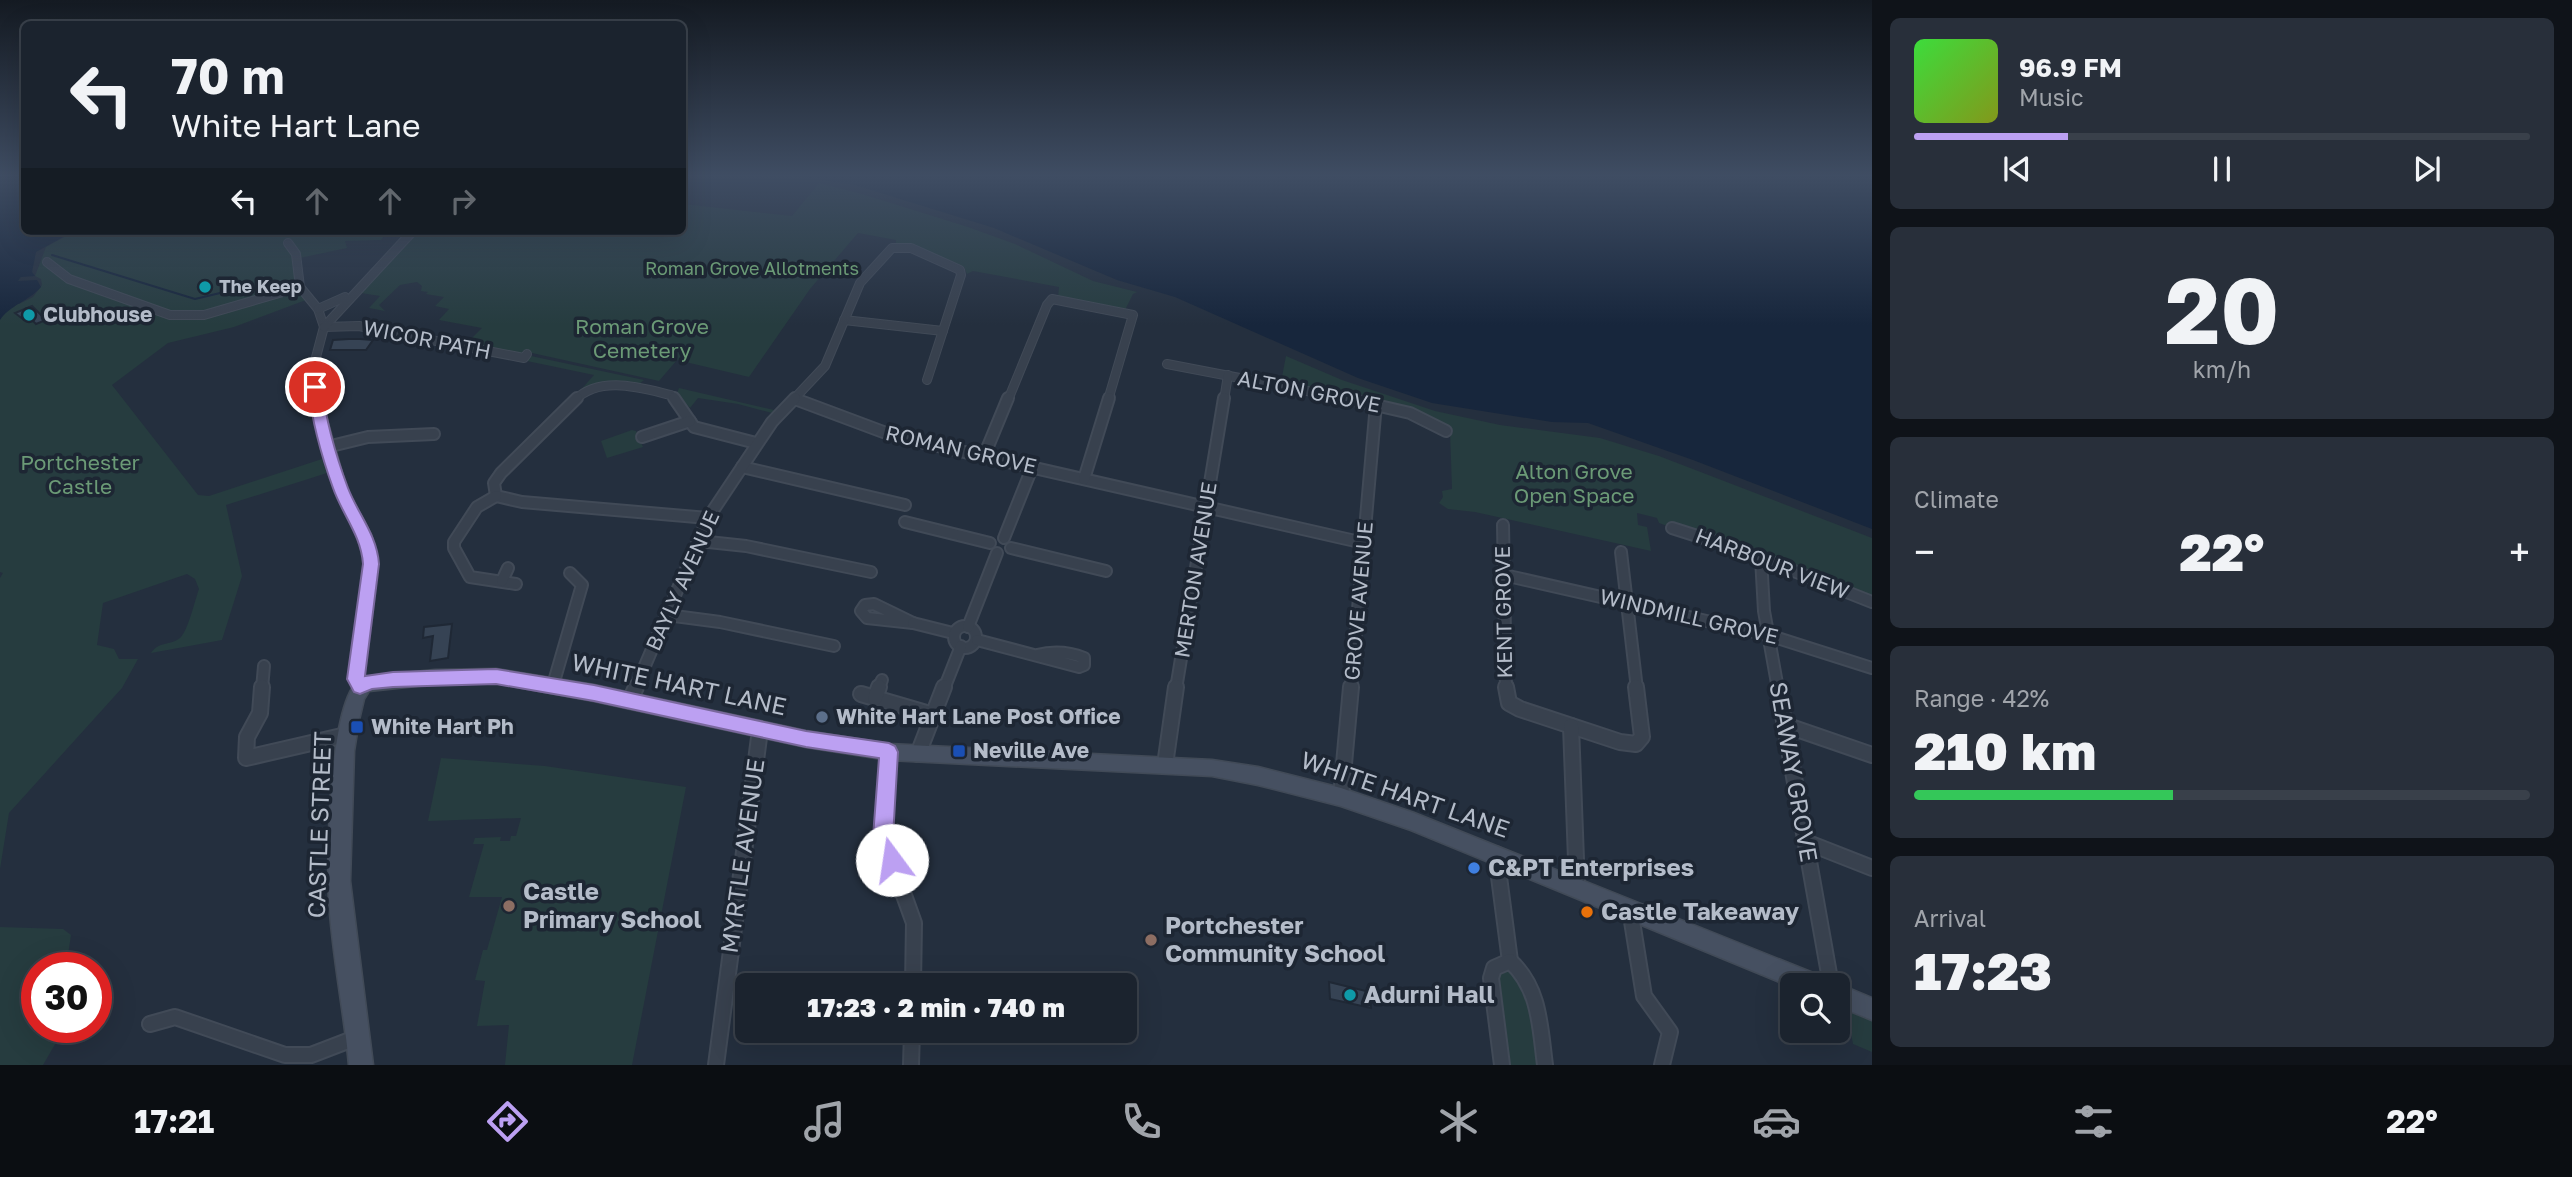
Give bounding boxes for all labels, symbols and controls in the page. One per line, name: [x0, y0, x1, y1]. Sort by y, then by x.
text: 70 m: [171, 46, 285, 105]
icon: left: [56, 49, 147, 140]
text: 96.9 FM: [2019, 52, 2122, 83]
text: Music: [2019, 83, 2084, 111]
text: White Hart Lane: [171, 106, 421, 144]
icon: previous: [1998, 150, 2036, 188]
icon: pause: [2203, 150, 2241, 188]
icon: next: [2408, 150, 2446, 188]
icon: left: [225, 182, 263, 220]
icon: ahead: [298, 182, 336, 220]
icon: ahead: [371, 182, 409, 220]
icon: right: [444, 182, 482, 220]
text: 20: [2165, 255, 2279, 364]
park label: Roman Grove Allotments: [645, 257, 859, 279]
place label: The Keep: [219, 275, 302, 297]
marker: The Keep: [197, 279, 213, 295]
place label: Clubhouse: [43, 301, 152, 327]
marker: Clubhouse: [21, 307, 37, 323]
park label: Roman Grove Cemetery: [575, 313, 709, 363]
street label: WICOR PATH: [361, 314, 493, 364]
text: km/h: [2193, 355, 2251, 383]
pin: [285, 357, 345, 417]
street label: ALTON GROVE: [1236, 364, 1383, 418]
icon: arrive: [296, 368, 334, 406]
street label: ROMAN GROVE: [883, 419, 1039, 479]
park label: Portchester Castle: [20, 449, 140, 499]
park label: Alton Grove Open Space: [1514, 458, 1634, 508]
street label: MERTON AVENUE: [1168, 480, 1222, 660]
text: Climate: [1914, 485, 1999, 513]
street label: BAYLY AVENUE: [640, 507, 725, 655]
street label: GROVE AVENUE: [1338, 520, 1378, 681]
text: 22°: [2180, 520, 2264, 582]
street label: HARBOUR VIEW: [1692, 522, 1853, 604]
text: −: [1914, 529, 1935, 574]
text: +: [2509, 529, 2530, 574]
street label: KENT GROVE: [1489, 545, 1517, 679]
street label: WINDMILL GROVE: [1597, 583, 1781, 649]
street label: WHITE HART LANE: [569, 647, 789, 720]
street label: SEAWAY GROVE: [1764, 679, 1825, 864]
text: Range · 42%: [1914, 684, 2049, 712]
place label: White Hart Lane Post Office: [836, 703, 1121, 729]
marker: White Hart Lane Post Office: [814, 709, 830, 725]
place label: White Hart Ph: [371, 713, 514, 739]
marker: White Hart Ph: [349, 719, 365, 735]
text: 210 km: [1914, 719, 2096, 781]
street label: CASTLE STREET: [301, 731, 336, 919]
place label: Neville Ave: [973, 737, 1089, 763]
marker: Neville Ave: [951, 743, 967, 759]
street label: WHITE HART LANE: [1297, 744, 1514, 843]
street label: MYRTLE AVENUE: [713, 757, 770, 955]
position arrow: [855, 823, 929, 897]
place label: C&PT Enterprises: [1488, 852, 1694, 881]
marker: C&PT Enterprises: [1466, 860, 1482, 876]
place label: Castle Primary School: [523, 876, 702, 933]
place label: Castle Takeaway: [1601, 896, 1800, 925]
marker: Castle Primary School: [501, 898, 517, 914]
marker: Castle Takeaway: [1579, 904, 1595, 920]
text: Arrival: [1914, 904, 1986, 932]
place label: Portchester Community School: [1165, 910, 1385, 967]
marker: Portchester Community School: [1143, 932, 1159, 948]
text: 17:23: [1914, 939, 2052, 1001]
speed limit sign: 30: [21, 952, 112, 1043]
map controls: [1780, 973, 1850, 1043]
button: search: [1780, 973, 1850, 1043]
place label: Adurni Hall: [1364, 979, 1495, 1008]
marker: Adurni Hall: [1342, 987, 1358, 1003]
text: 17:23 · 2 min · 740 m: [807, 992, 1065, 1023]
icon: directions: [483, 1097, 532, 1146]
icon: music: [800, 1097, 849, 1146]
icon: phone: [1117, 1097, 1166, 1146]
icon: climate: [1434, 1097, 1483, 1146]
icon: car: [1752, 1097, 1801, 1146]
icon: filters: [2069, 1097, 2118, 1146]
text: 17:21: [134, 1102, 214, 1140]
text: 22°: [2386, 1102, 2438, 1140]

